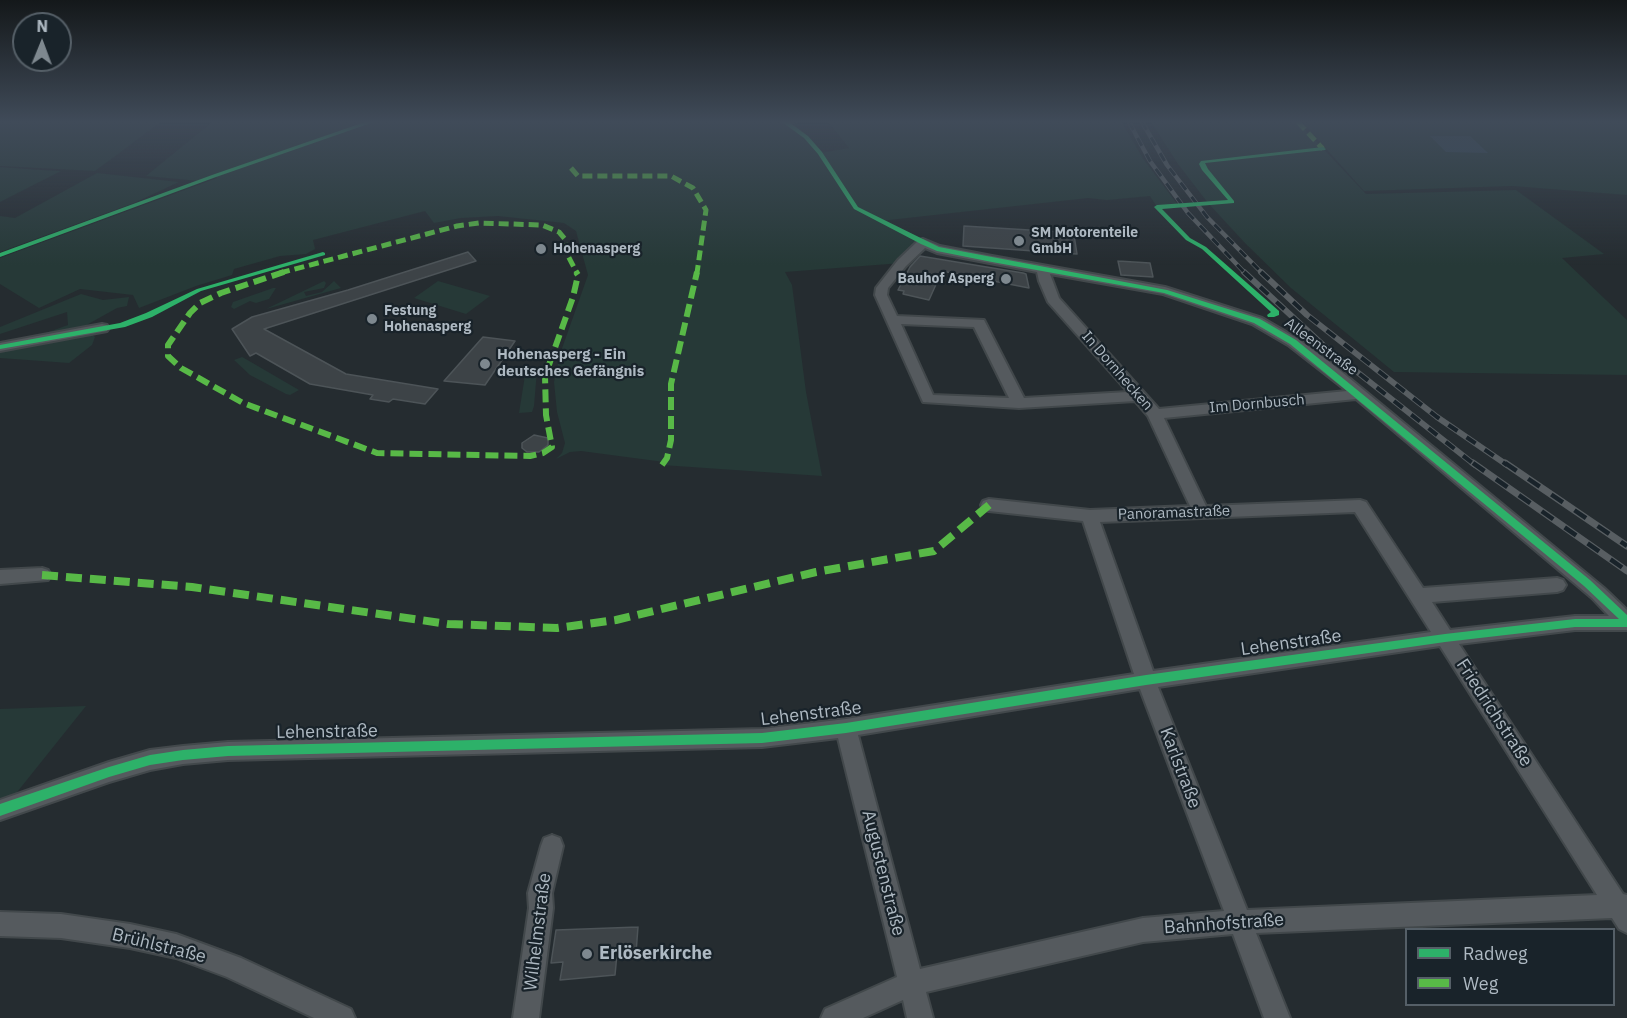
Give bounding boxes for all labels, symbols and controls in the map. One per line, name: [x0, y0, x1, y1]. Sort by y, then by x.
north arrow: [12, 12, 72, 72]
text: N: [36, 16, 48, 36]
place label: SM Motorenteile GmbH: [1031, 225, 1138, 258]
marker: SM Motorenteile GmbH: [1012, 234, 1026, 248]
place label: Hohenasperg: [553, 241, 640, 257]
marker: Hohenasperg: [534, 242, 548, 256]
place label: Bauhof Asperg: [898, 271, 994, 287]
marker: Bauhof Asperg: [999, 272, 1013, 286]
place label: Festung Hohenasperg: [384, 303, 471, 336]
marker: Festung Hohenasperg: [365, 312, 379, 326]
street label: Alleenstraße: [1281, 314, 1361, 380]
street label: In Dornhecken: [1078, 328, 1156, 414]
place label: Hohenasperg - Ein deutsches Gefängnis: [497, 346, 644, 381]
marker: Hohenasperg - Ein deutsches Gefängnis: [478, 357, 492, 371]
street label: Im Dornbusch: [1209, 391, 1305, 417]
street label: Panoramastraße: [1118, 502, 1230, 524]
street label: Lehenstraße: [1239, 625, 1343, 661]
street label: Friedrichstraße: [1451, 655, 1537, 771]
street label: Lehenstraße: [759, 697, 863, 731]
street label: Lehenstraße: [276, 720, 378, 744]
street label: Karlstraße: [1155, 725, 1205, 811]
street label: Augustenstraße: [857, 808, 909, 938]
street label: Wilhelmstraße: [520, 872, 556, 992]
street label: Bahnhofstraße: [1163, 909, 1285, 939]
street label: Brühlstraße: [110, 924, 208, 968]
legend: [1405, 928, 1615, 1006]
text: Radweg: [1463, 942, 1528, 965]
place label: Erlöserkirche: [599, 943, 712, 965]
marker: Erlöserkirche: [580, 947, 594, 961]
text: Weg: [1463, 972, 1498, 995]

